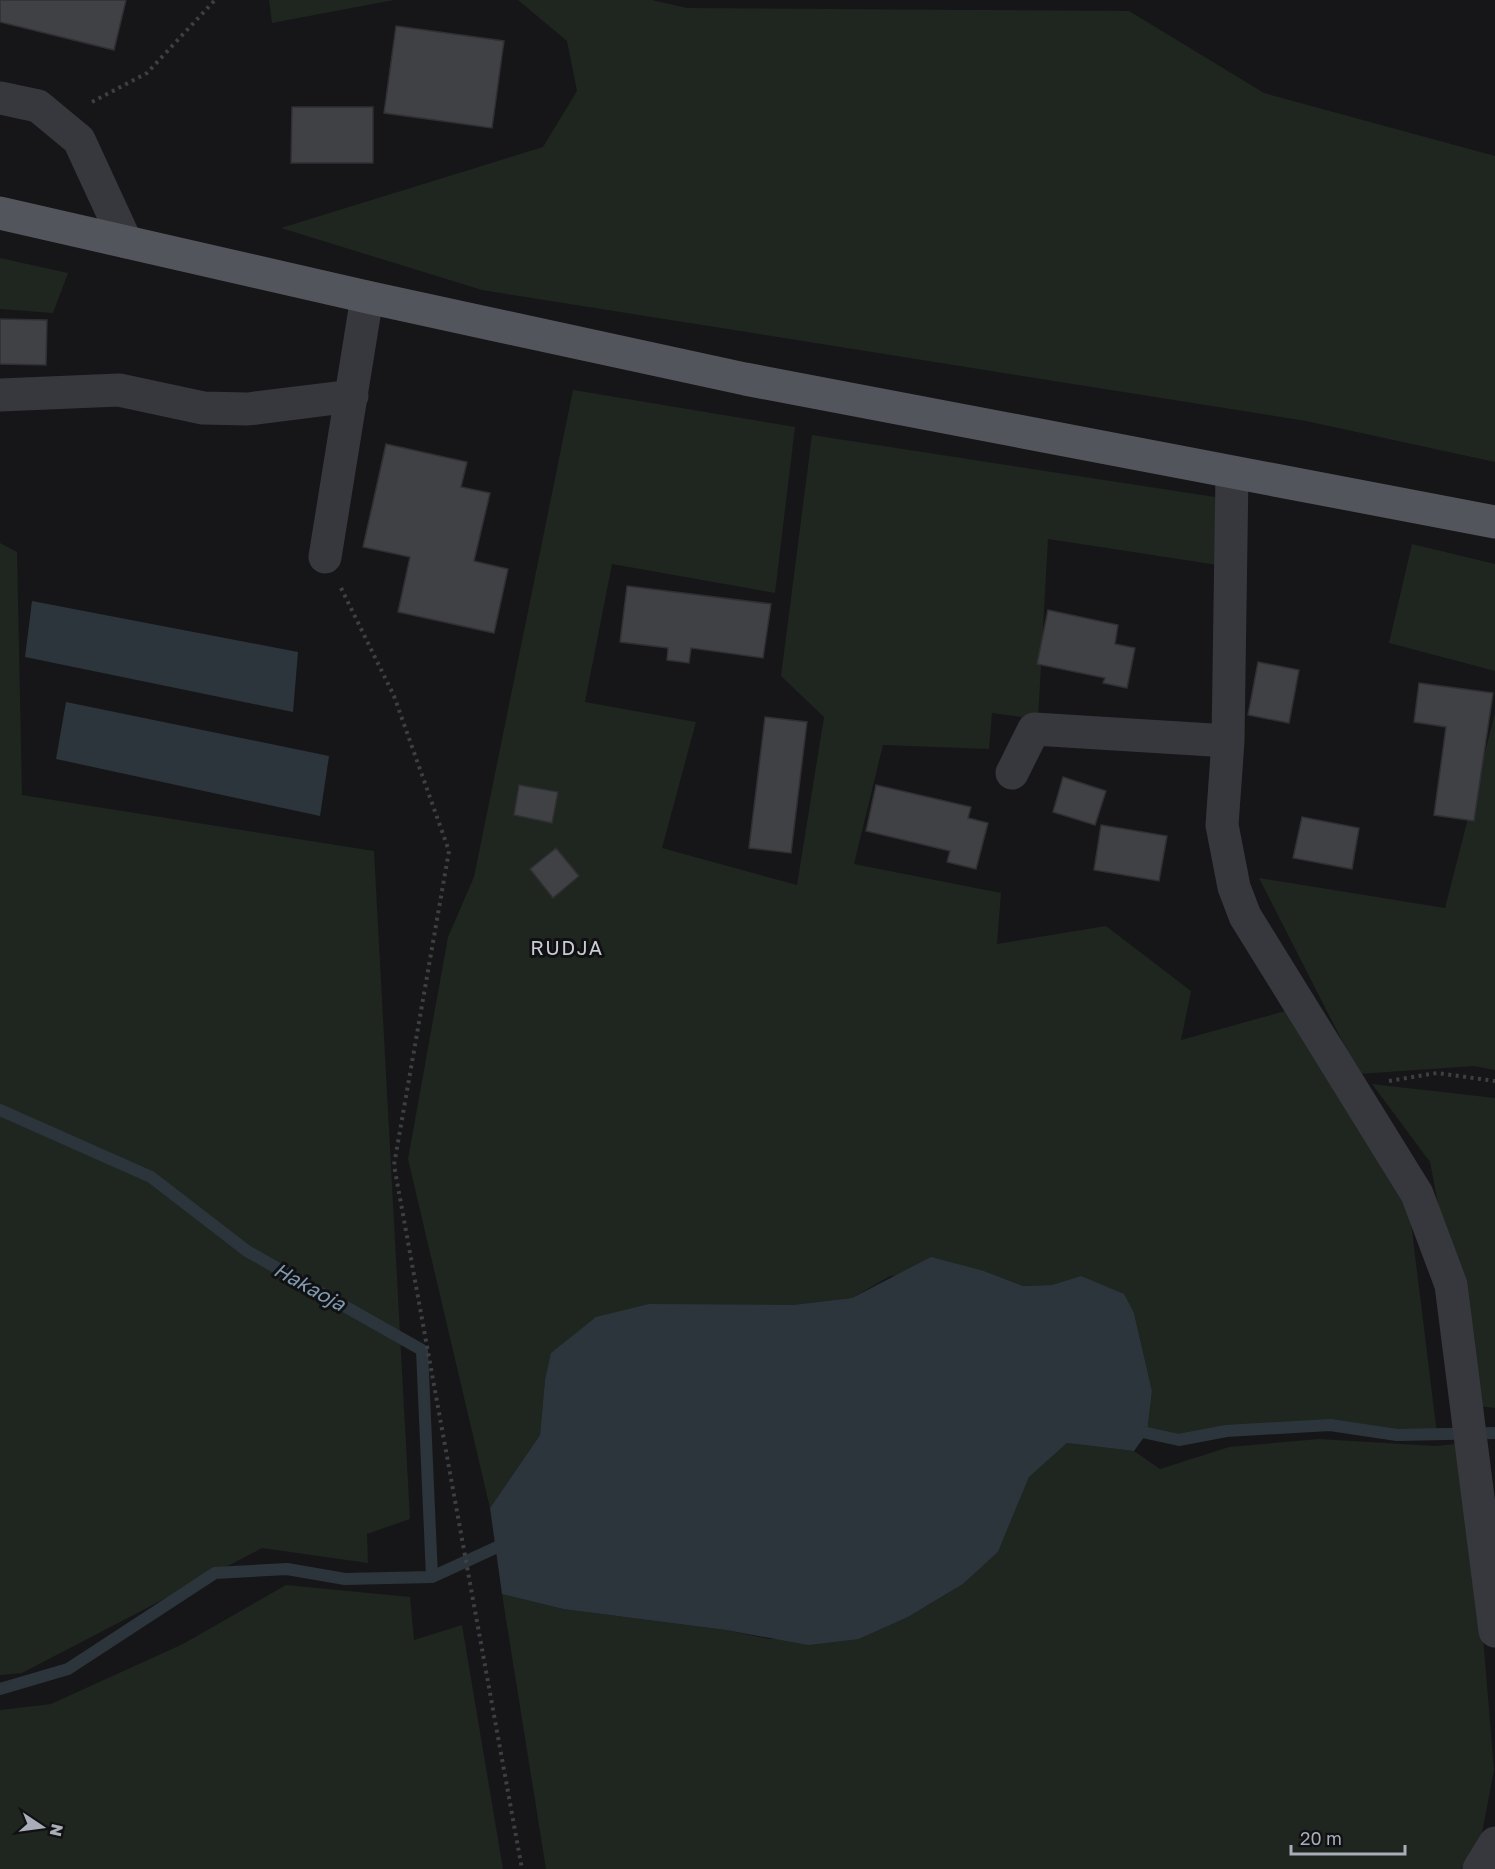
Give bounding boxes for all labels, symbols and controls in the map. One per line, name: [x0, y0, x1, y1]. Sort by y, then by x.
district label: RUDJA: [530, 935, 604, 959]
water label: Hakaoja: [270, 1257, 350, 1317]
north arrow: [12, 1797, 72, 1857]
scale bar: [1291, 1818, 1405, 1856]
text: N: [46, 1822, 68, 1839]
text: 20 m: [1300, 1827, 1342, 1849]

